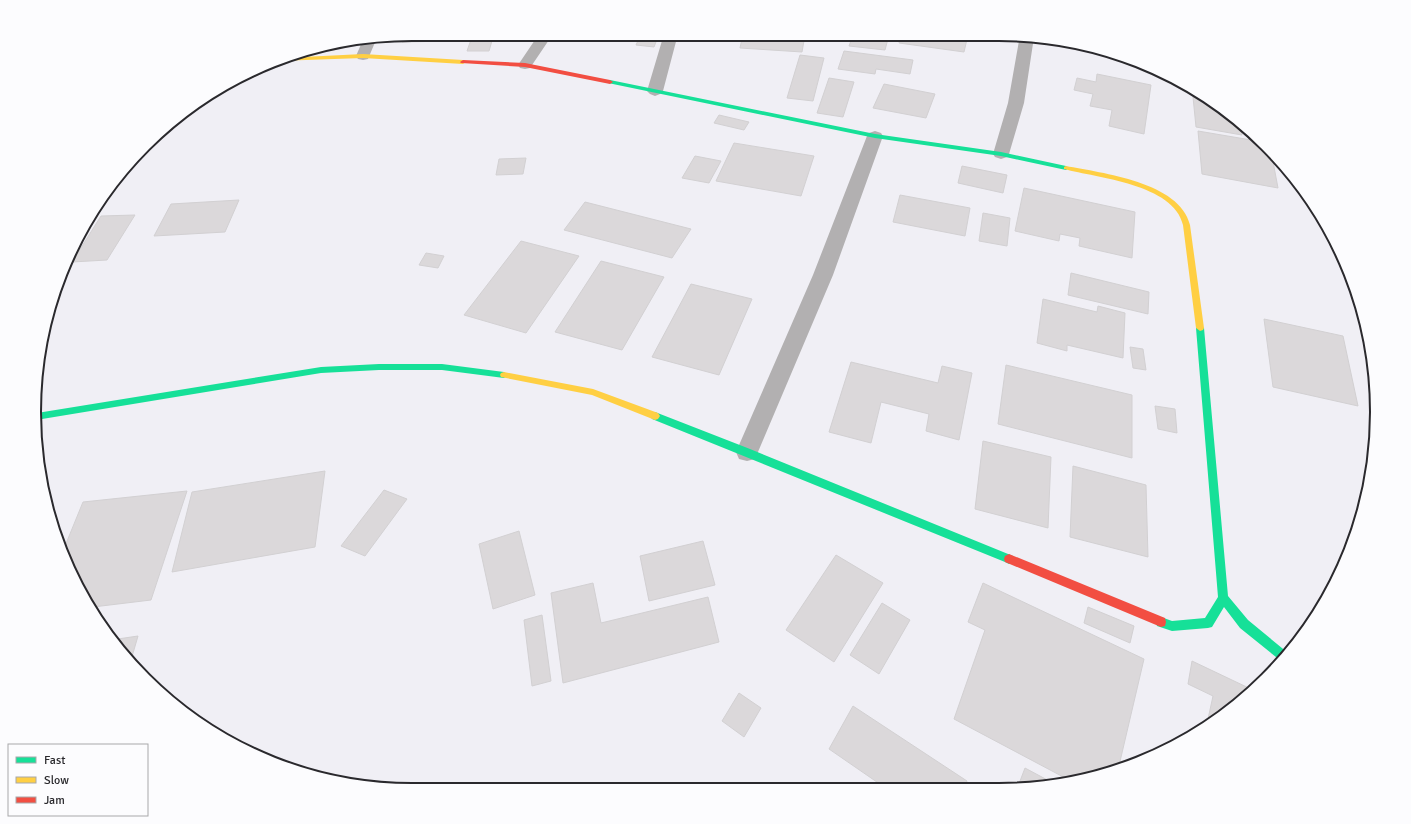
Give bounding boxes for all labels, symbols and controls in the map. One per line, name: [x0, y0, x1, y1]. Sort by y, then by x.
legend: [8, 744, 148, 816]
text: Fast: [44, 753, 65, 768]
text: Slow: [44, 773, 69, 788]
text: Jam: [44, 793, 65, 808]

